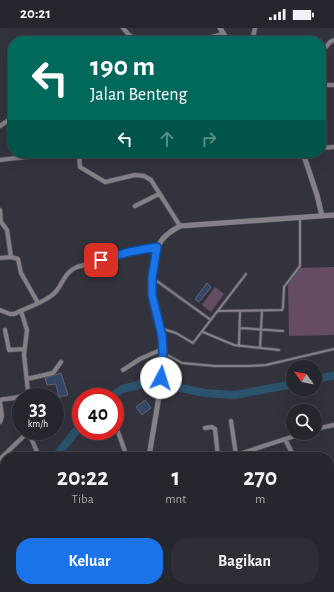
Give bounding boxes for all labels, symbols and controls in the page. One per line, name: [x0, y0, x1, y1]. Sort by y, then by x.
text: 20:21: [20, 6, 51, 21]
icon: left: [24, 52, 76, 104]
text: 190 m: [90, 53, 155, 81]
text: Jalan Benteng: [90, 86, 187, 104]
icon: left: [114, 128, 136, 150]
icon: ahead: [156, 128, 178, 150]
icon: right: [198, 128, 220, 150]
pin: [84, 243, 118, 277]
icon: arrive: [90, 249, 112, 271]
position arrow: [140, 357, 182, 399]
north arrow: [286, 360, 322, 396]
map controls: [286, 360, 322, 440]
speed limit sign: 40: [72, 388, 124, 440]
text: 33: [29, 399, 47, 419]
button: search: [286, 404, 322, 440]
text: km/h: [28, 419, 48, 429]
text: 20:22: [57, 466, 109, 490]
text: 1: [172, 466, 180, 490]
text: 270: [243, 466, 277, 490]
text: Tiba: [72, 493, 94, 506]
text: mnt: [165, 493, 186, 506]
text: m: [255, 493, 265, 506]
button: Keluar: [16, 538, 163, 584]
button: Bagikan: [171, 538, 318, 584]

